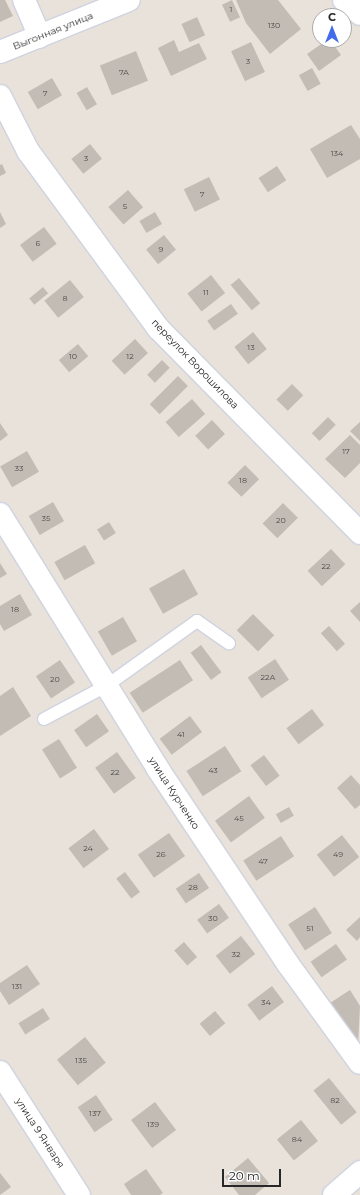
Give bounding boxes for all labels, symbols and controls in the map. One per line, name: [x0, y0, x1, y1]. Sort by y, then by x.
house number: 1: [230, 5, 232, 15]
north arrow: [312, 8, 352, 48]
street label: Выгонная улица: [11, 9, 95, 53]
text: С: [328, 10, 336, 24]
house number: 130: [268, 21, 280, 31]
house number: 3: [246, 57, 250, 67]
house number: 7А: [119, 68, 129, 78]
house number: 7: [43, 89, 47, 99]
house number: 134: [331, 149, 343, 159]
house number: 3: [84, 154, 88, 164]
house number: 7: [200, 190, 204, 200]
house number: 5: [123, 202, 127, 212]
house number: 6: [36, 239, 40, 249]
house number: 9: [159, 245, 163, 255]
house number: 11: [203, 288, 209, 298]
house number: 8: [62, 294, 68, 304]
street label: переулок Ворошилова: [149, 317, 241, 411]
house number: 13: [247, 343, 255, 353]
house number: 10: [69, 352, 77, 362]
house number: 12: [126, 352, 134, 362]
house number: 17: [342, 447, 350, 457]
house number: 33: [15, 464, 23, 474]
house number: 18: [239, 476, 247, 486]
house number: 35: [42, 514, 50, 524]
house number: 20: [276, 516, 286, 526]
house number: 22: [321, 562, 331, 572]
house number: 18: [11, 605, 19, 615]
house number: 22А: [260, 673, 276, 683]
house number: 20: [50, 675, 60, 685]
house number: 41: [177, 730, 185, 740]
street label: улица Курченко: [146, 755, 202, 831]
house number: 43: [208, 766, 218, 776]
house number: 22: [110, 768, 120, 778]
house number: 45: [234, 814, 244, 824]
house number: 24: [83, 844, 93, 854]
house number: 26: [156, 850, 166, 860]
house number: 49: [333, 850, 343, 860]
house number: 47: [258, 857, 268, 867]
house number: 28: [188, 883, 198, 893]
house number: 30: [208, 914, 218, 924]
house number: 51: [306, 924, 314, 934]
house number: 32: [231, 950, 241, 960]
house number: 131: [12, 982, 22, 992]
house number: 34: [261, 998, 271, 1008]
house number: 135: [75, 1056, 87, 1066]
street label: улица 9 Января: [13, 1096, 67, 1170]
house number: 82: [330, 1096, 340, 1106]
house number: 137: [89, 1109, 101, 1119]
house number: 139: [147, 1120, 159, 1130]
house number: 84: [292, 1135, 302, 1145]
scale bar: [224, 1161, 283, 1187]
text: 20 m: [229, 1168, 260, 1183]

